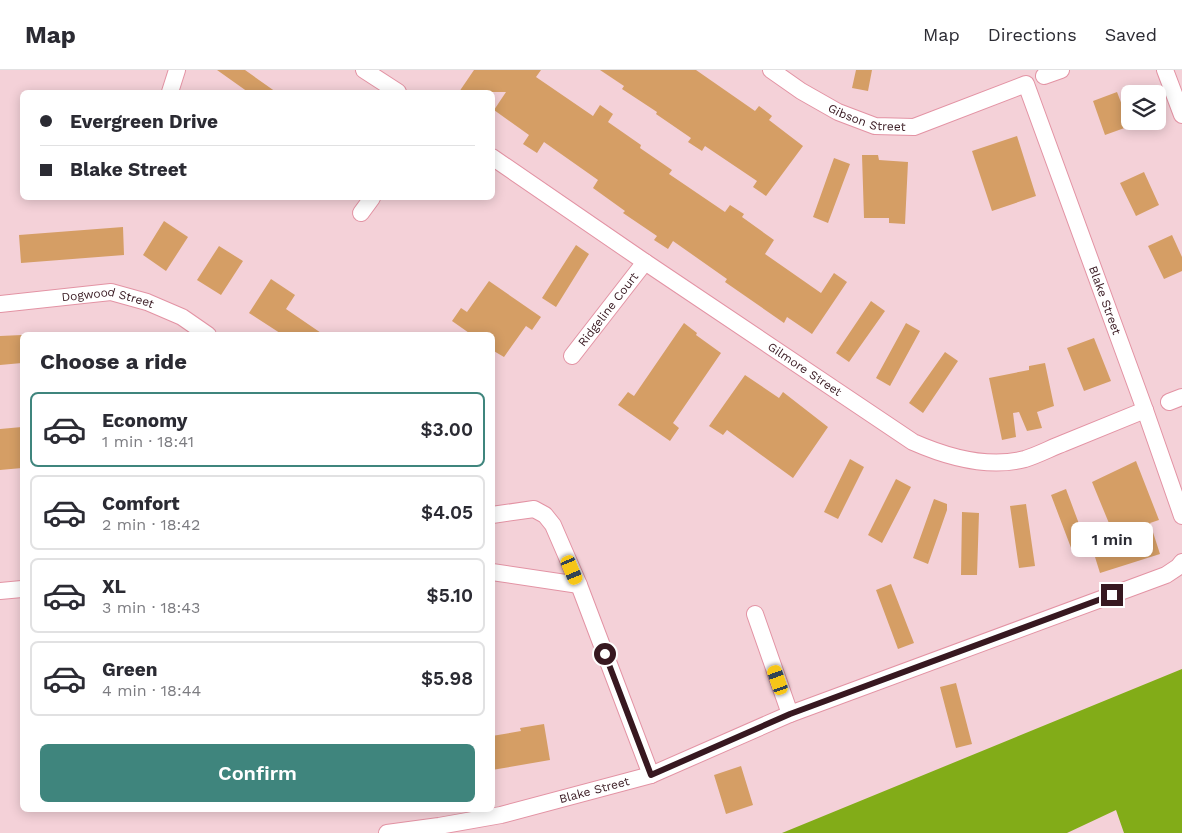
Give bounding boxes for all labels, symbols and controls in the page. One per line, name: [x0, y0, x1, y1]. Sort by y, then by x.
text: Map: [25, 21, 76, 49]
text: Map: [923, 24, 960, 45]
text: Directions: [988, 24, 1077, 45]
text: Saved: [1105, 24, 1157, 45]
map controls: [1121, 85, 1166, 130]
button: layers: [1121, 85, 1166, 130]
street label: Gibson Street: [825, 101, 906, 134]
text: Evergreen Drive: [70, 110, 218, 133]
text: Blake Street: [70, 158, 187, 181]
street label: Blake Street: [1086, 264, 1124, 337]
street label: Ridgeline Court: [575, 270, 641, 349]
street label: Dogwood Street: [61, 284, 156, 311]
street label: Gilmore Street: [765, 339, 844, 399]
text: Choose a ride: [40, 349, 187, 374]
icon: car: [42, 407, 87, 452]
text: Economy: [102, 409, 187, 432]
text: $3.00: [421, 418, 473, 441]
text: 1 min · 18:41: [102, 432, 194, 451]
icon: car: [42, 490, 87, 535]
text: Comfort: [102, 492, 180, 515]
text: $4.05: [421, 501, 473, 524]
text: 2 min · 18:42: [102, 515, 200, 534]
callout: 1 min: [1071, 522, 1153, 558]
text: 1 min: [1091, 530, 1133, 549]
car: [559, 553, 584, 587]
icon: car: [42, 573, 87, 618]
text: XL: [102, 575, 126, 598]
text: $5.10: [427, 584, 473, 607]
route end: [1101, 584, 1123, 606]
text: 3 min · 18:43: [102, 598, 200, 617]
route start: [594, 643, 616, 665]
icon: car: [42, 656, 87, 701]
text: Green: [102, 658, 158, 681]
car: [766, 663, 789, 697]
text: $5.98: [421, 667, 473, 690]
text: 4 min · 18:44: [102, 681, 201, 700]
button: Confirm: [40, 744, 475, 802]
street label: Blake Street: [558, 774, 631, 806]

